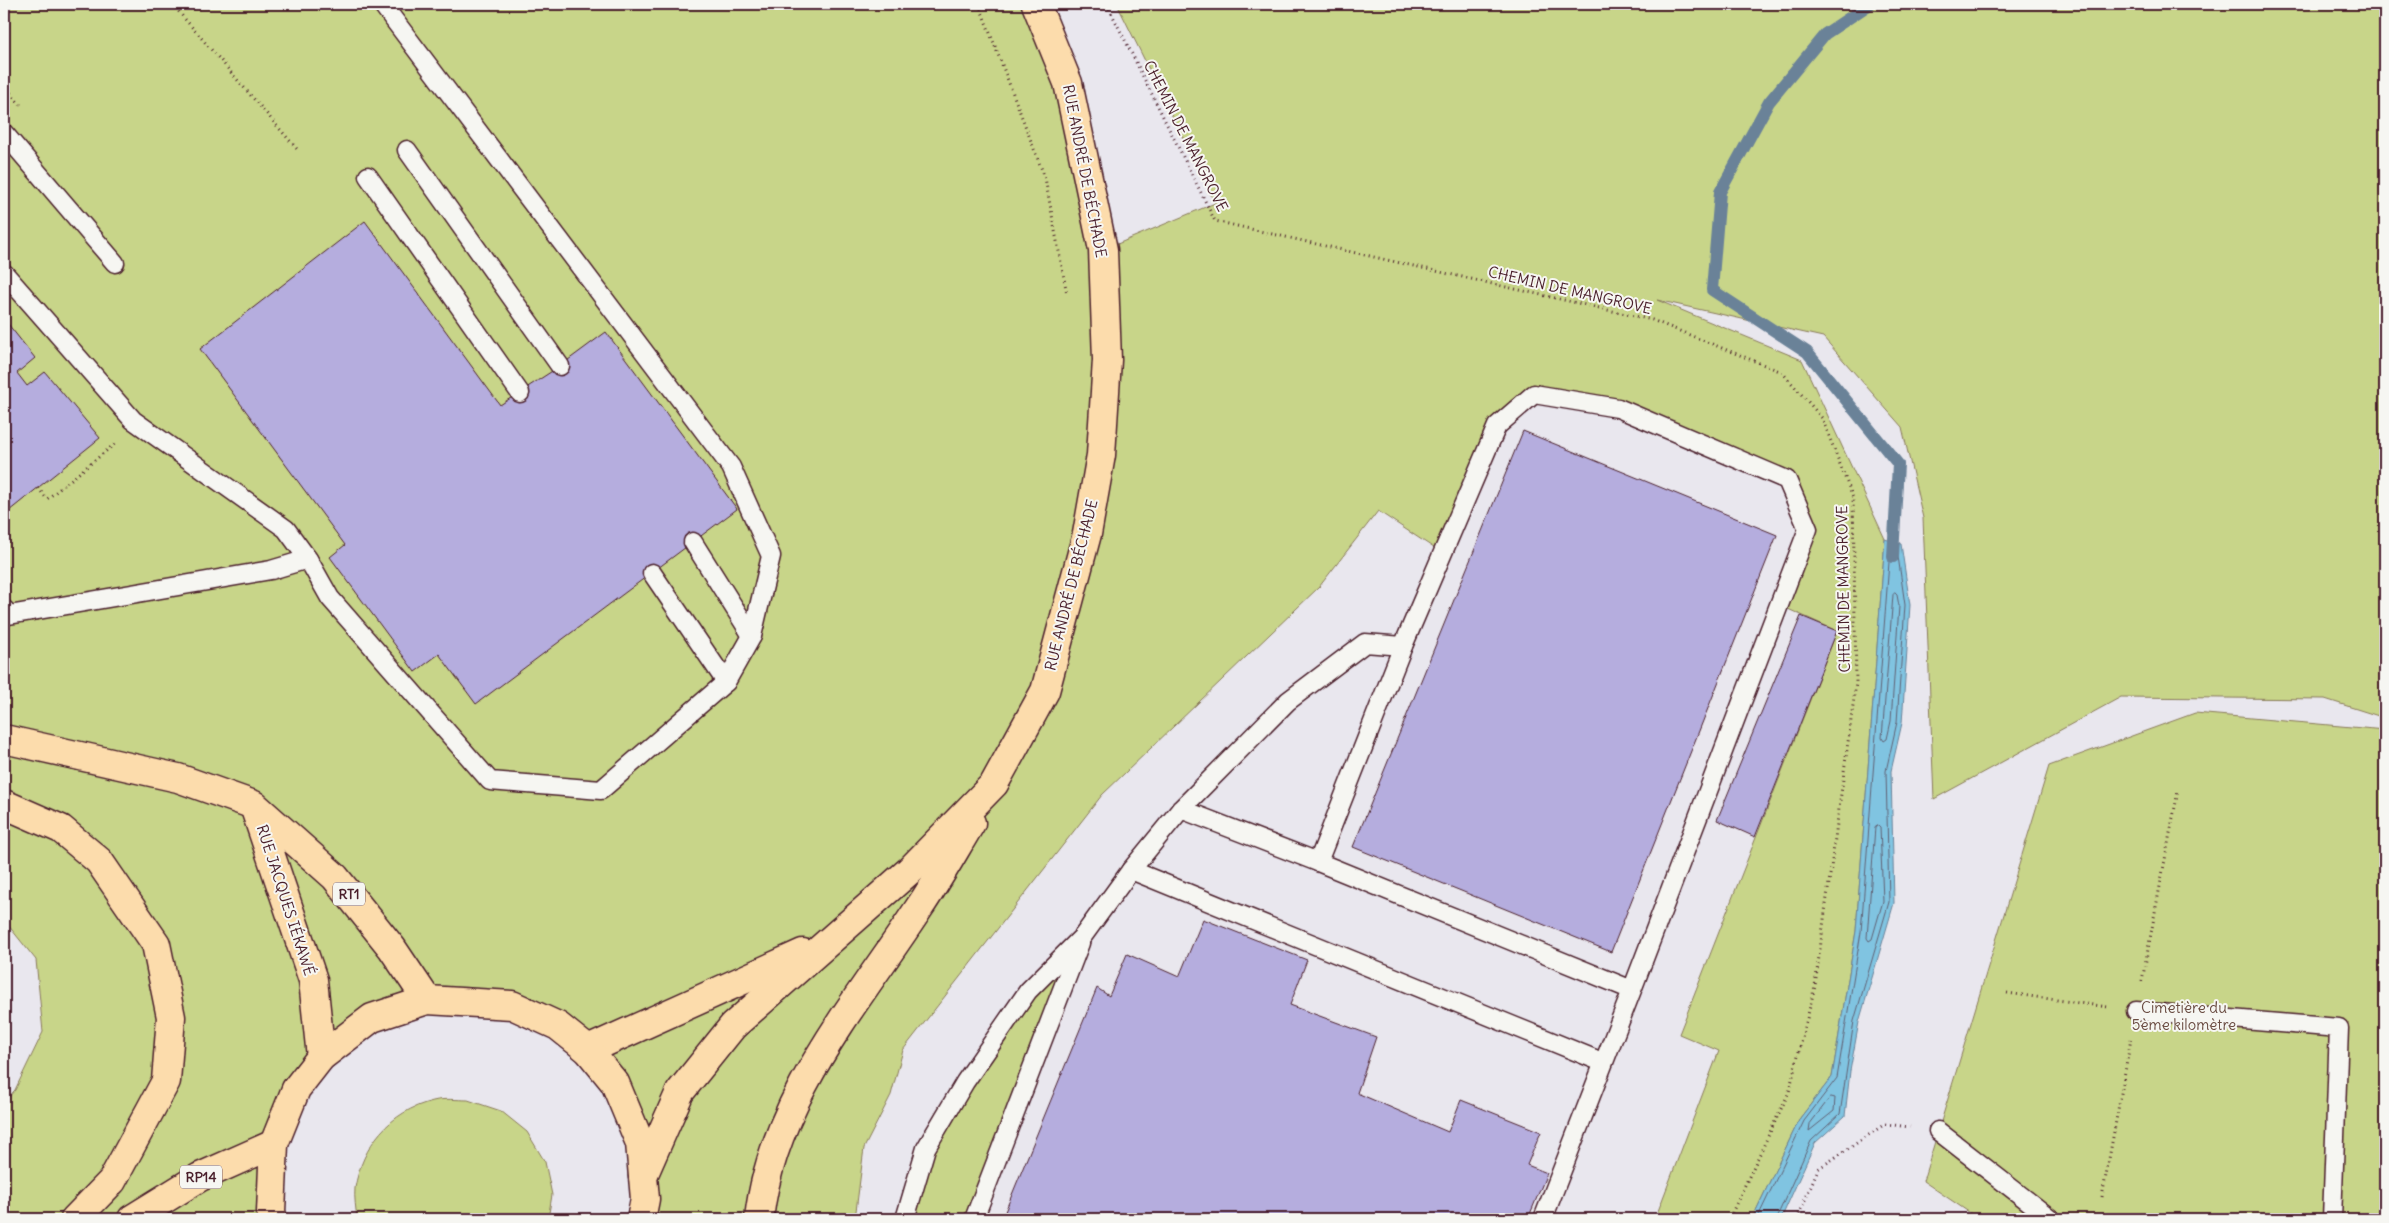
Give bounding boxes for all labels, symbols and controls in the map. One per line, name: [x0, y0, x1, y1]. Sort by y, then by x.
street label: CHEMIN DE MANGROVE: [1140, 57, 1232, 215]
street label: RUE ANDRÉ DE BÉCHADE: [1059, 83, 1111, 259]
street label: CHEMIN DE MANGROVE: [1486, 262, 1654, 318]
street label: RUE ANDRÉ DE BÉCHADE: [1041, 497, 1102, 673]
street label: CHEMIN DE MANGROVE: [1832, 505, 1854, 673]
street label: RUE JACQUES IÉKAWÉ: [253, 822, 319, 978]
road number: RT1: [333, 882, 365, 906]
park label: Cimetière du 5ème kilomètre: [2132, 998, 2236, 1034]
road number: RP14: [180, 1166, 222, 1188]

